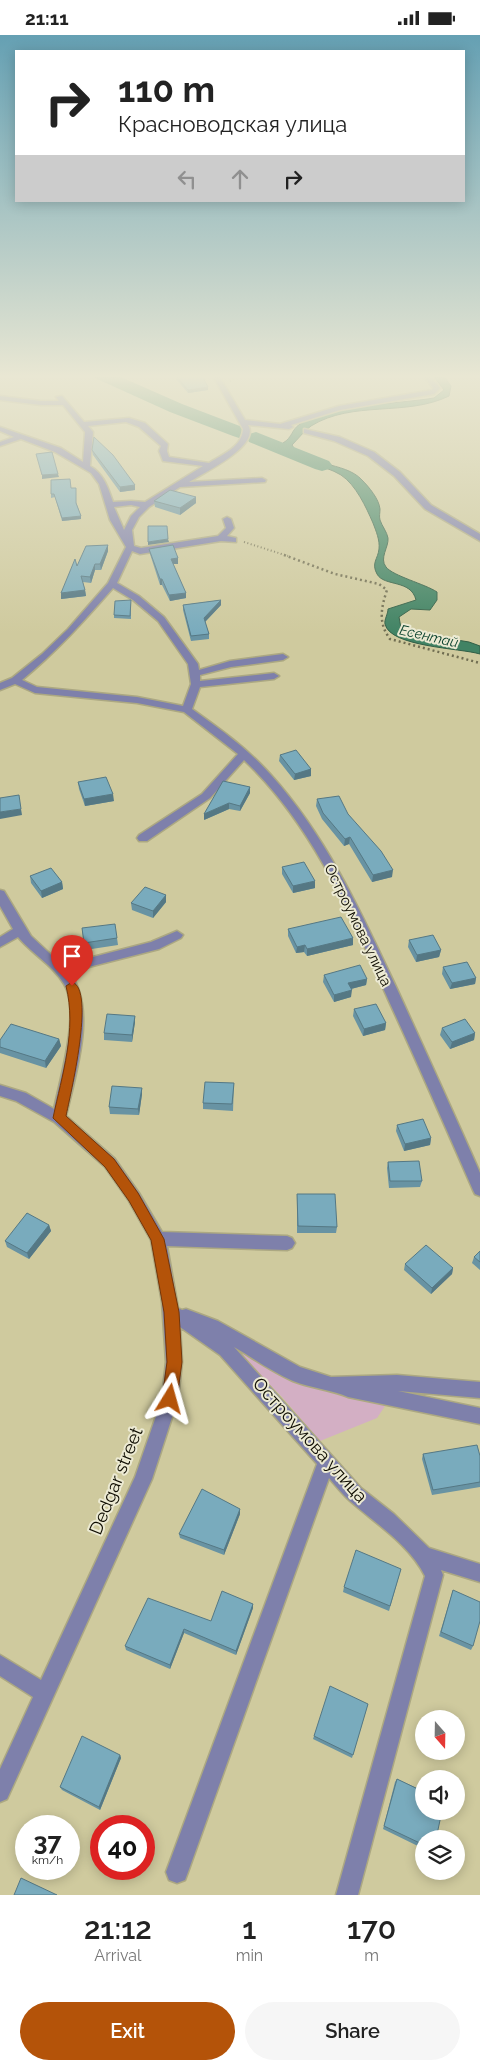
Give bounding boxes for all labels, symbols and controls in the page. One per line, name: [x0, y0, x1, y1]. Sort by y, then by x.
text: 21:11: [25, 7, 69, 29]
text: 110 m: [118, 69, 215, 110]
icon: right: [35, 70, 100, 135]
text: Красноводская улица: [118, 111, 347, 137]
icon: left: [173, 165, 201, 193]
icon: ahead: [226, 165, 254, 193]
icon: right: [279, 165, 307, 193]
water label: Есентай: [398, 621, 460, 651]
street label: Остроумова улица: [320, 861, 396, 989]
pin: [51, 935, 93, 986]
icon: arrive: [58, 942, 86, 970]
position arrow: [143, 1372, 195, 1424]
street label: Остроумова улица: [249, 1373, 372, 1507]
street label: Dedgar street: [84, 1424, 147, 1538]
north arrow: [415, 1710, 465, 1760]
map controls: [415, 1710, 465, 1880]
button: sound: [415, 1770, 465, 1820]
speed limit sign: 40: [90, 1815, 155, 1880]
text: 37: [34, 1826, 61, 1856]
button: layers: [415, 1830, 465, 1880]
text: km/h: [32, 1853, 63, 1867]
text: 21:12: [84, 1911, 152, 1946]
text: 1: [242, 1911, 257, 1946]
text: 170: [347, 1911, 396, 1946]
text: Arrival: [94, 1946, 141, 1965]
text: min: [236, 1946, 263, 1965]
text: m: [364, 1946, 379, 1965]
button: Exit: [20, 2002, 235, 2060]
button: Share: [245, 2002, 460, 2060]

